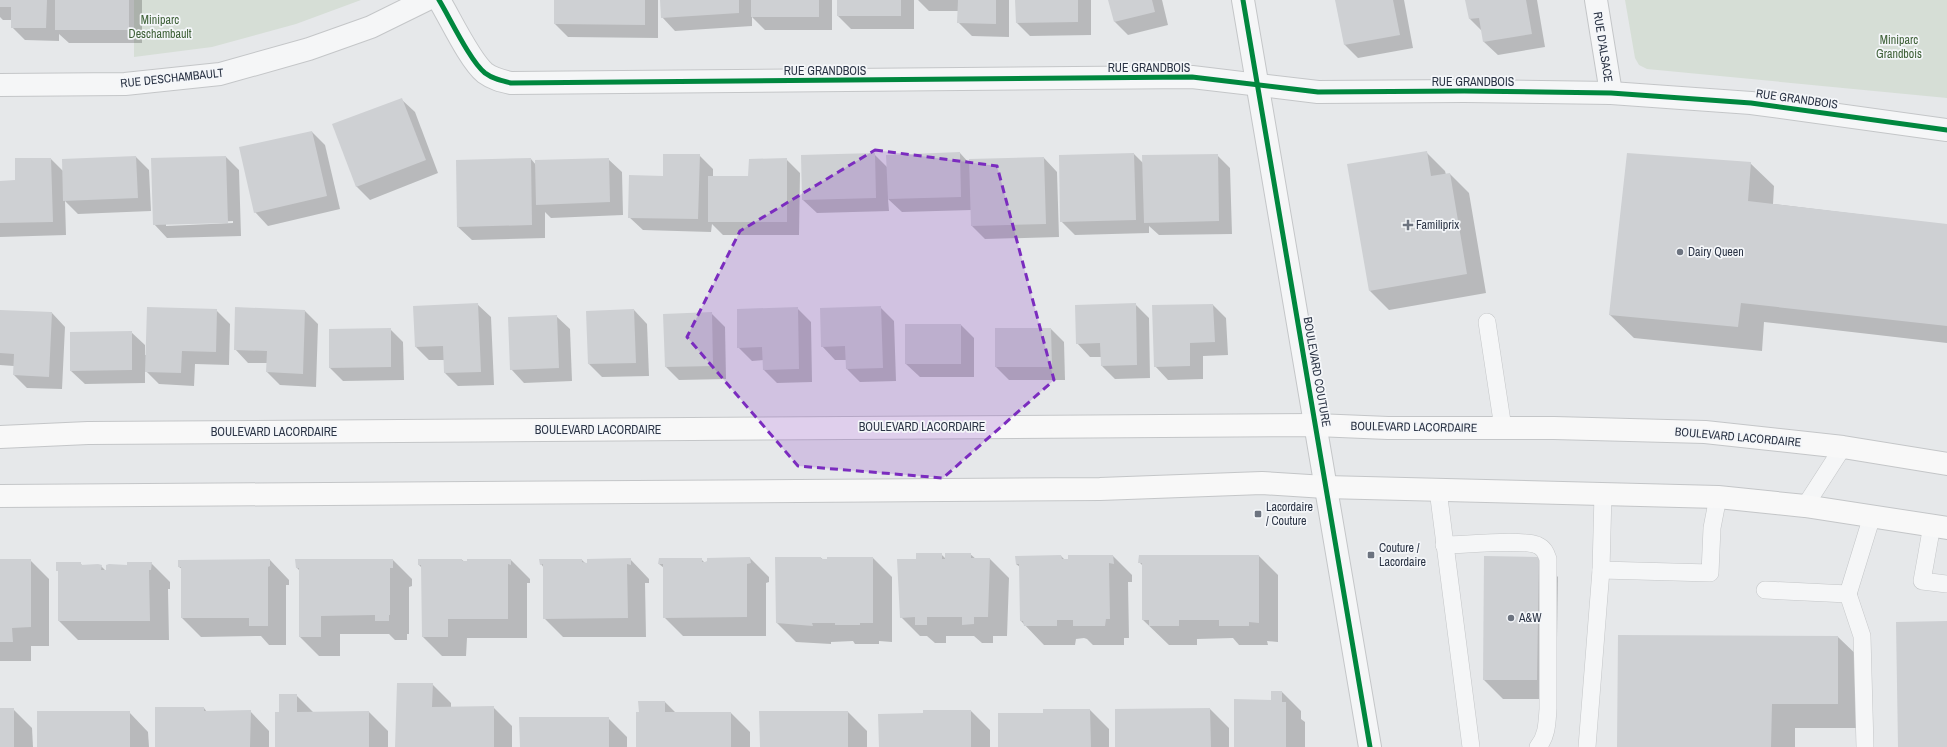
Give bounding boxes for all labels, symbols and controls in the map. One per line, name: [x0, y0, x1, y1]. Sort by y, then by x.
street label: RUE D'ALSACE: [1590, 11, 1616, 83]
park label: Miniparc Deschambault: [129, 12, 192, 42]
park label: Miniparc Grandbois: [1876, 32, 1922, 62]
street label: RUE GRANDBOIS: [1108, 60, 1191, 76]
street label: RUE GRANDBOIS: [784, 63, 867, 79]
street label: RUE DESCHAMBAULT: [120, 65, 224, 91]
street label: RUE GRANDBOIS: [1432, 74, 1515, 90]
street label: RUE GRANDBOIS: [1755, 85, 1839, 113]
place label: Familiprix: [1416, 217, 1459, 233]
marker: Familiprix: [1403, 220, 1413, 230]
place label: Dairy Queen: [1688, 244, 1744, 260]
marker: Dairy Queen: [1675, 247, 1685, 257]
street label: BOULEVARD COUTURE: [1299, 316, 1335, 428]
street label: BOULEVARD LACORDAIRE: [1351, 418, 1477, 436]
street label: BOULEVARD LACORDAIRE: [859, 419, 985, 435]
street label: BOULEVARD LACORDAIRE: [535, 422, 661, 438]
street label: BOULEVARD LACORDAIRE: [211, 424, 337, 440]
street label: BOULEVARD LACORDAIRE: [1674, 424, 1802, 450]
place label: Lacordaire / Couture: [1266, 499, 1313, 529]
marker: Lacordaire / Couture: [1253, 509, 1263, 519]
place label: Couture / Lacordaire: [1379, 540, 1426, 570]
marker: Couture / Lacordaire: [1366, 550, 1376, 560]
place label: A&W: [1518, 610, 1542, 626]
marker: A&W: [1506, 613, 1516, 623]

